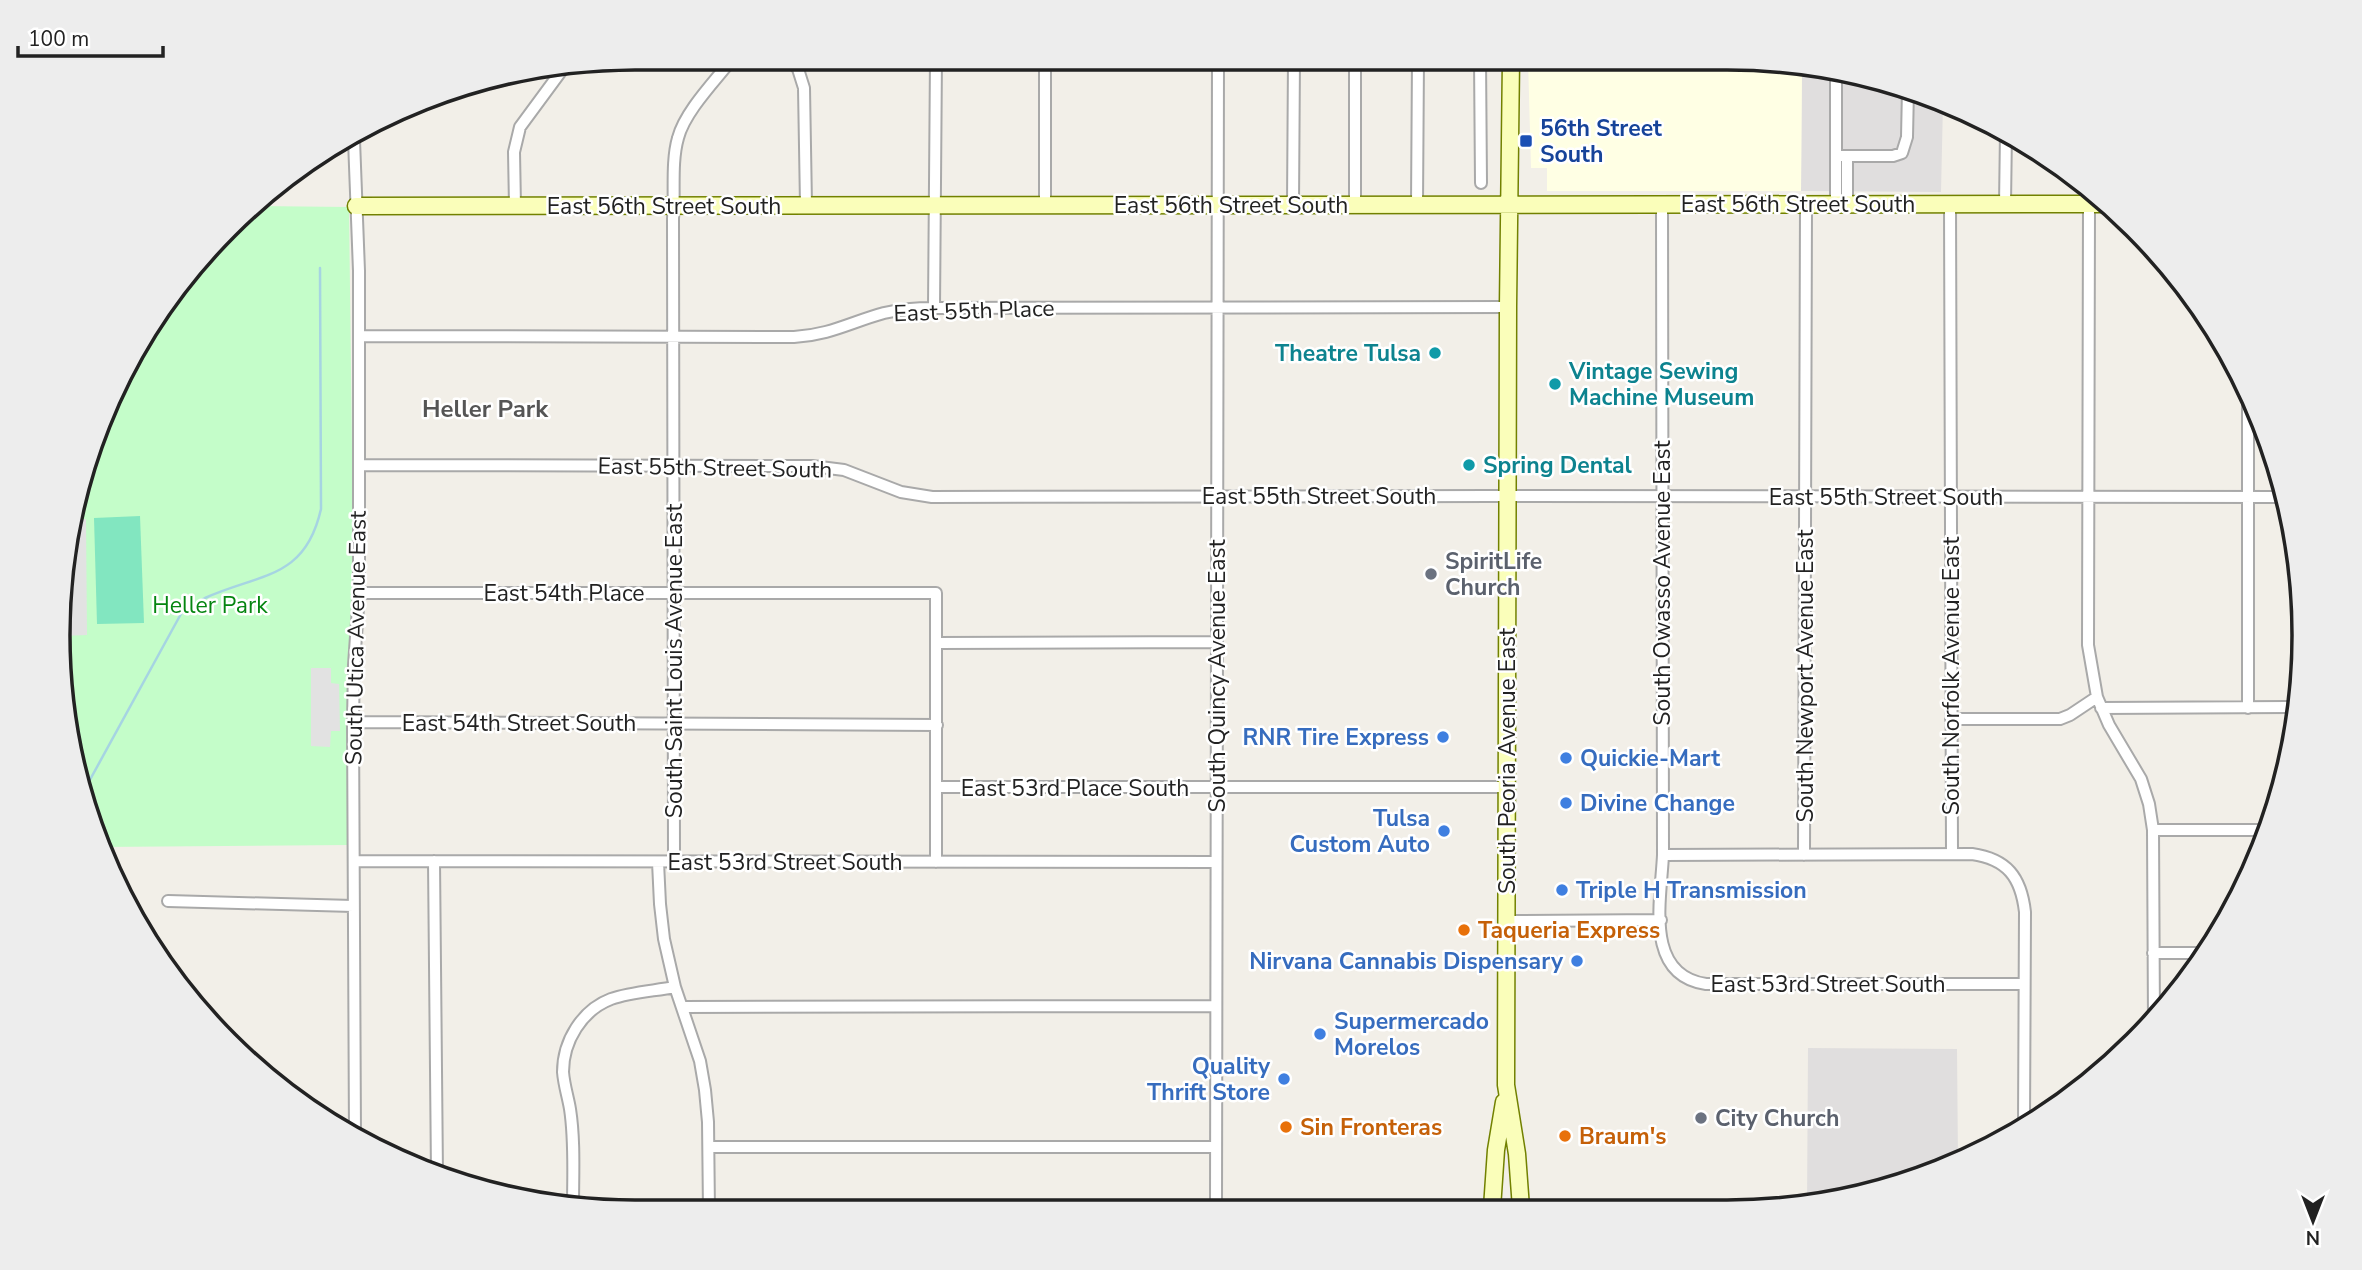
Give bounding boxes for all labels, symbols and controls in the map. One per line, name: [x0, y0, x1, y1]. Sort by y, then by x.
scale bar: [18, 14, 163, 58]
text: 100 m: [28, 25, 89, 53]
place label: 56th Street South: [1540, 113, 1662, 170]
marker: 56th Street South: [1518, 133, 1534, 149]
street label: East 56th Street South: [1681, 189, 1915, 220]
street label: East 56th Street South: [1114, 190, 1348, 221]
street label: East 56th Street South: [547, 191, 781, 222]
street label: East 55th Place: [893, 293, 1055, 329]
place label: Theatre Tulsa: [1275, 338, 1421, 369]
marker: Theatre Tulsa: [1427, 345, 1443, 361]
place label: Vintage Sewing Machine Museum: [1568, 356, 1754, 413]
marker: Vintage Sewing Machine Museum: [1547, 376, 1563, 392]
district label: Heller Park: [422, 393, 549, 425]
street label: South Owasso Avenue East: [1647, 439, 1678, 726]
street label: East 55th Street South: [597, 450, 833, 486]
place label: Spring Dental: [1483, 450, 1633, 481]
marker: Spring Dental: [1461, 457, 1477, 473]
street label: East 55th Street South: [1202, 481, 1436, 512]
street label: East 55th Street South: [1769, 482, 2003, 513]
street label: South Saint Louis Avenue East: [659, 503, 690, 818]
street label: South Utica Avenue East: [338, 510, 374, 765]
street label: South Newport Avenue East: [1790, 529, 1821, 822]
street label: South Norfolk Avenue East: [1936, 536, 1967, 815]
street label: South Quincy Avenue East: [1202, 539, 1233, 812]
place label: SpiritLife Church: [1445, 546, 1542, 603]
marker: SpiritLife Church: [1423, 566, 1439, 582]
street label: East 54th Place: [483, 578, 645, 609]
park label: Heller Park: [152, 590, 268, 621]
street label: South Peoria Avenue East: [1492, 627, 1523, 894]
street label: East 54th Street South: [402, 708, 636, 739]
place label: RNR Tire Express: [1243, 722, 1429, 753]
marker: RNR Tire Express: [1435, 729, 1451, 745]
place label: Quickie-Mart: [1580, 743, 1720, 774]
marker: Quickie-Mart: [1558, 750, 1574, 766]
street label: East 53rd Place South: [961, 773, 1189, 804]
place label: Divine Change: [1580, 788, 1735, 819]
marker: Divine Change: [1558, 795, 1574, 811]
place label: Tulsa Custom Auto: [1290, 803, 1430, 860]
marker: Tulsa Custom Auto: [1436, 823, 1452, 839]
street label: East 53rd Street South: [668, 847, 902, 878]
place label: Triple H Transmission: [1576, 875, 1807, 906]
marker: Triple H Transmission: [1554, 882, 1570, 898]
place label: Taqueria Express: [1478, 915, 1660, 946]
marker: Taqueria Express: [1456, 922, 1472, 938]
place label: Nirvana Cannabis Dispensary: [1249, 946, 1564, 977]
marker: Nirvana Cannabis Dispensary: [1569, 953, 1585, 969]
street label: East 53rd Street South: [1711, 969, 1945, 1000]
place label: Supermercado Morelos: [1334, 1006, 1489, 1063]
marker: Supermercado Morelos: [1312, 1026, 1328, 1042]
place label: Quality Thrift Store: [1147, 1051, 1271, 1108]
marker: Quality Thrift Store: [1276, 1071, 1292, 1087]
place label: City Church: [1715, 1103, 1839, 1134]
marker: City Church: [1693, 1110, 1709, 1126]
place label: Sin Fronteras: [1300, 1112, 1442, 1143]
marker: Sin Fronteras: [1278, 1119, 1294, 1135]
place label: Braum's: [1579, 1121, 1667, 1152]
marker: Braum's: [1557, 1128, 1573, 1144]
north arrow: [2278, 1186, 2348, 1256]
text: N: [2306, 1224, 2320, 1250]

